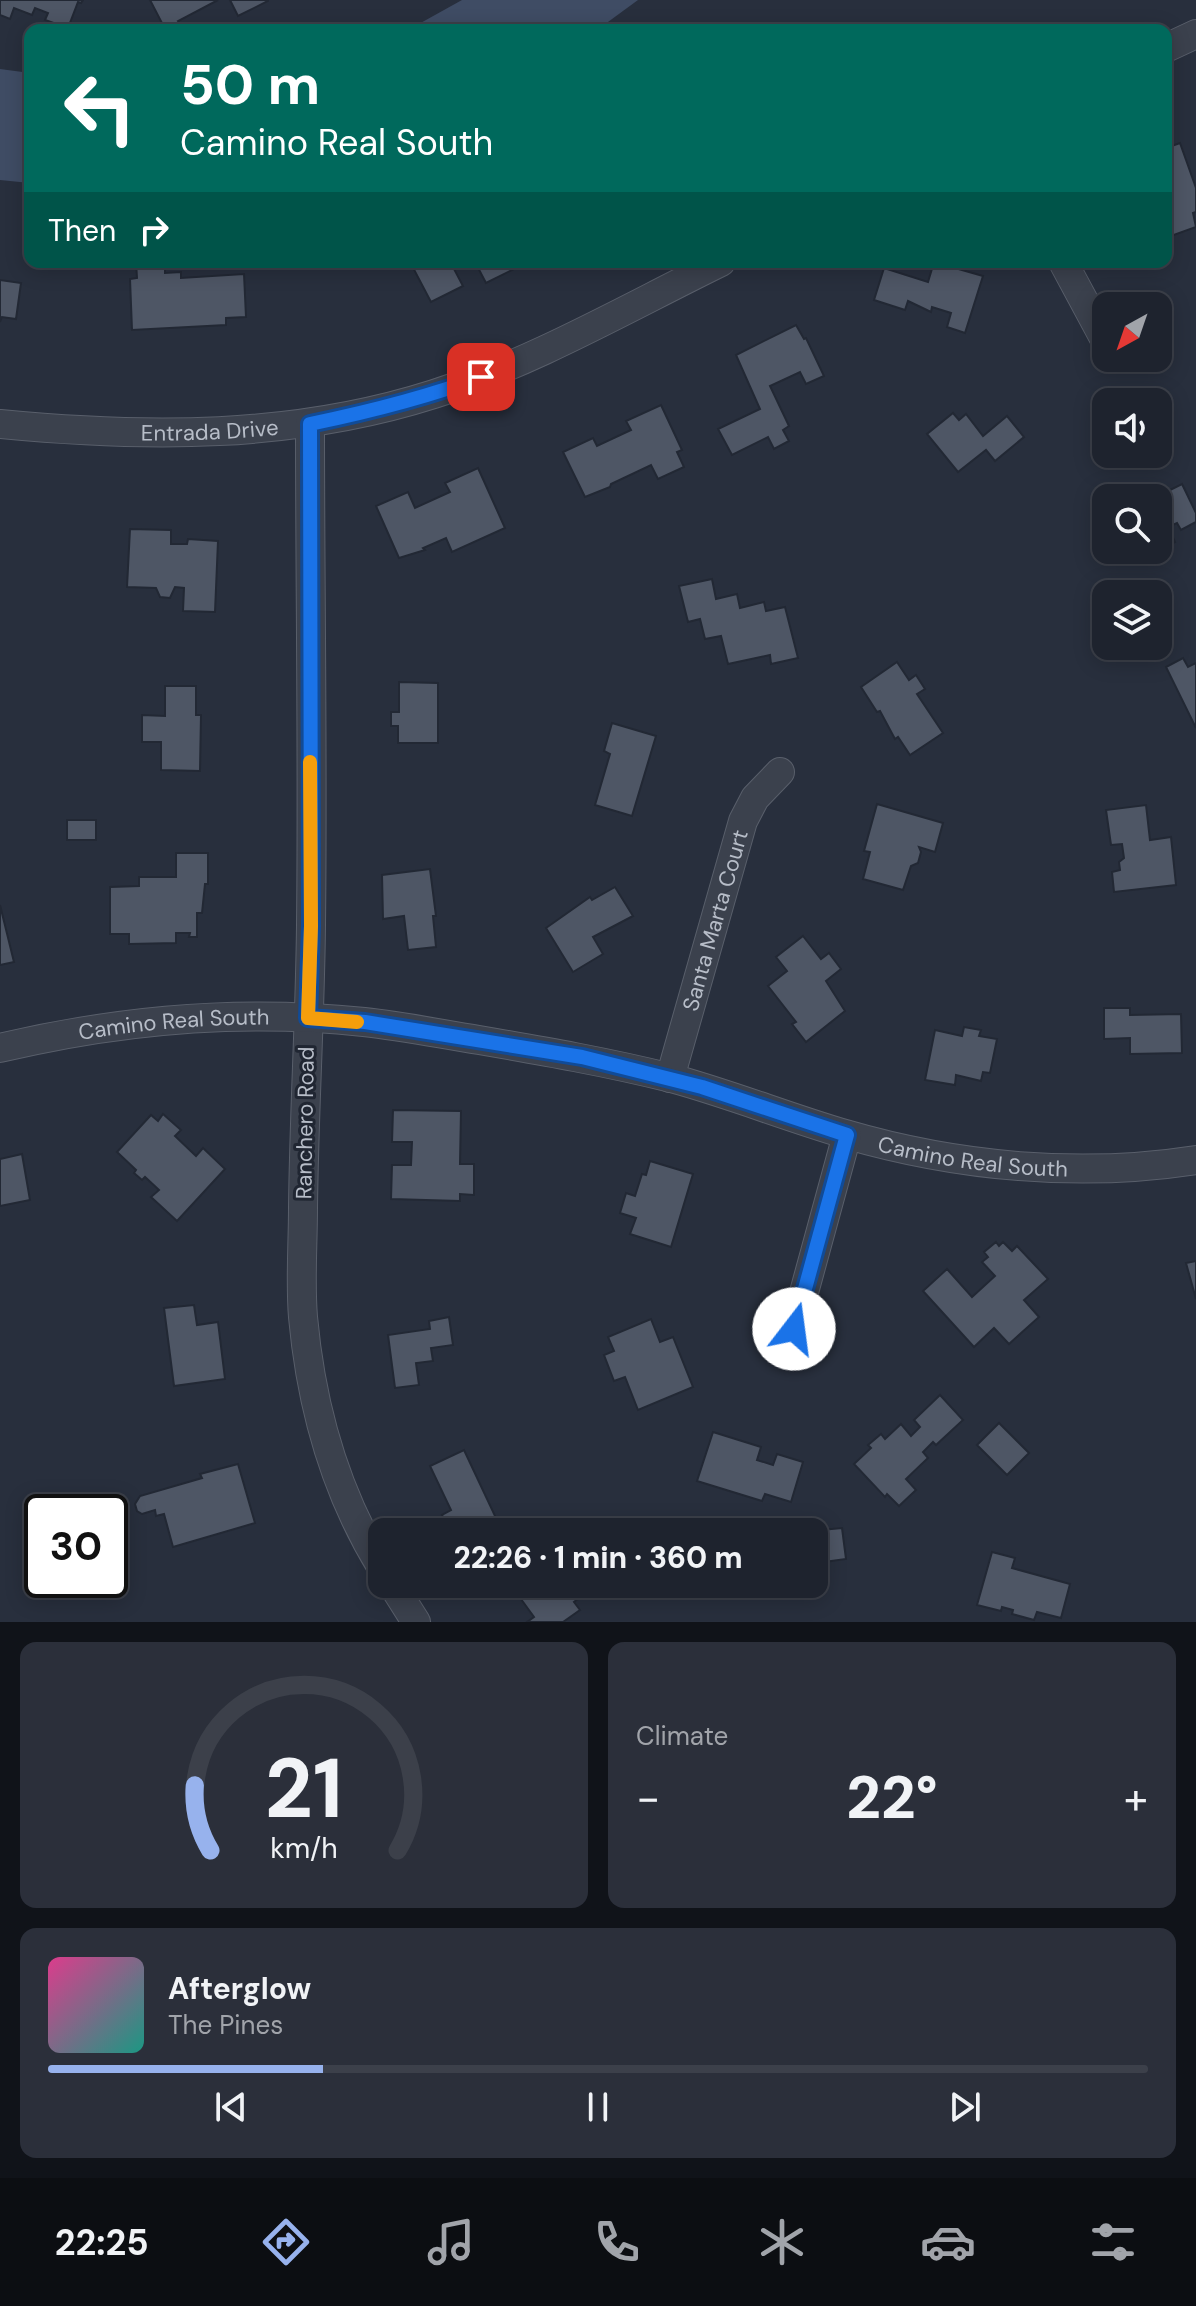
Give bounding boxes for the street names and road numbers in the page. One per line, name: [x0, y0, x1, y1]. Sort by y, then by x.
street label: Entrada Drive: [141, 412, 280, 447]
street label: Santa Marta Court: [675, 826, 754, 1014]
street label: Camino Real South: [76, 1002, 269, 1046]
street label: Ranchero Road: [289, 1046, 321, 1200]
street label: Camino Real South: [875, 1129, 1068, 1183]

